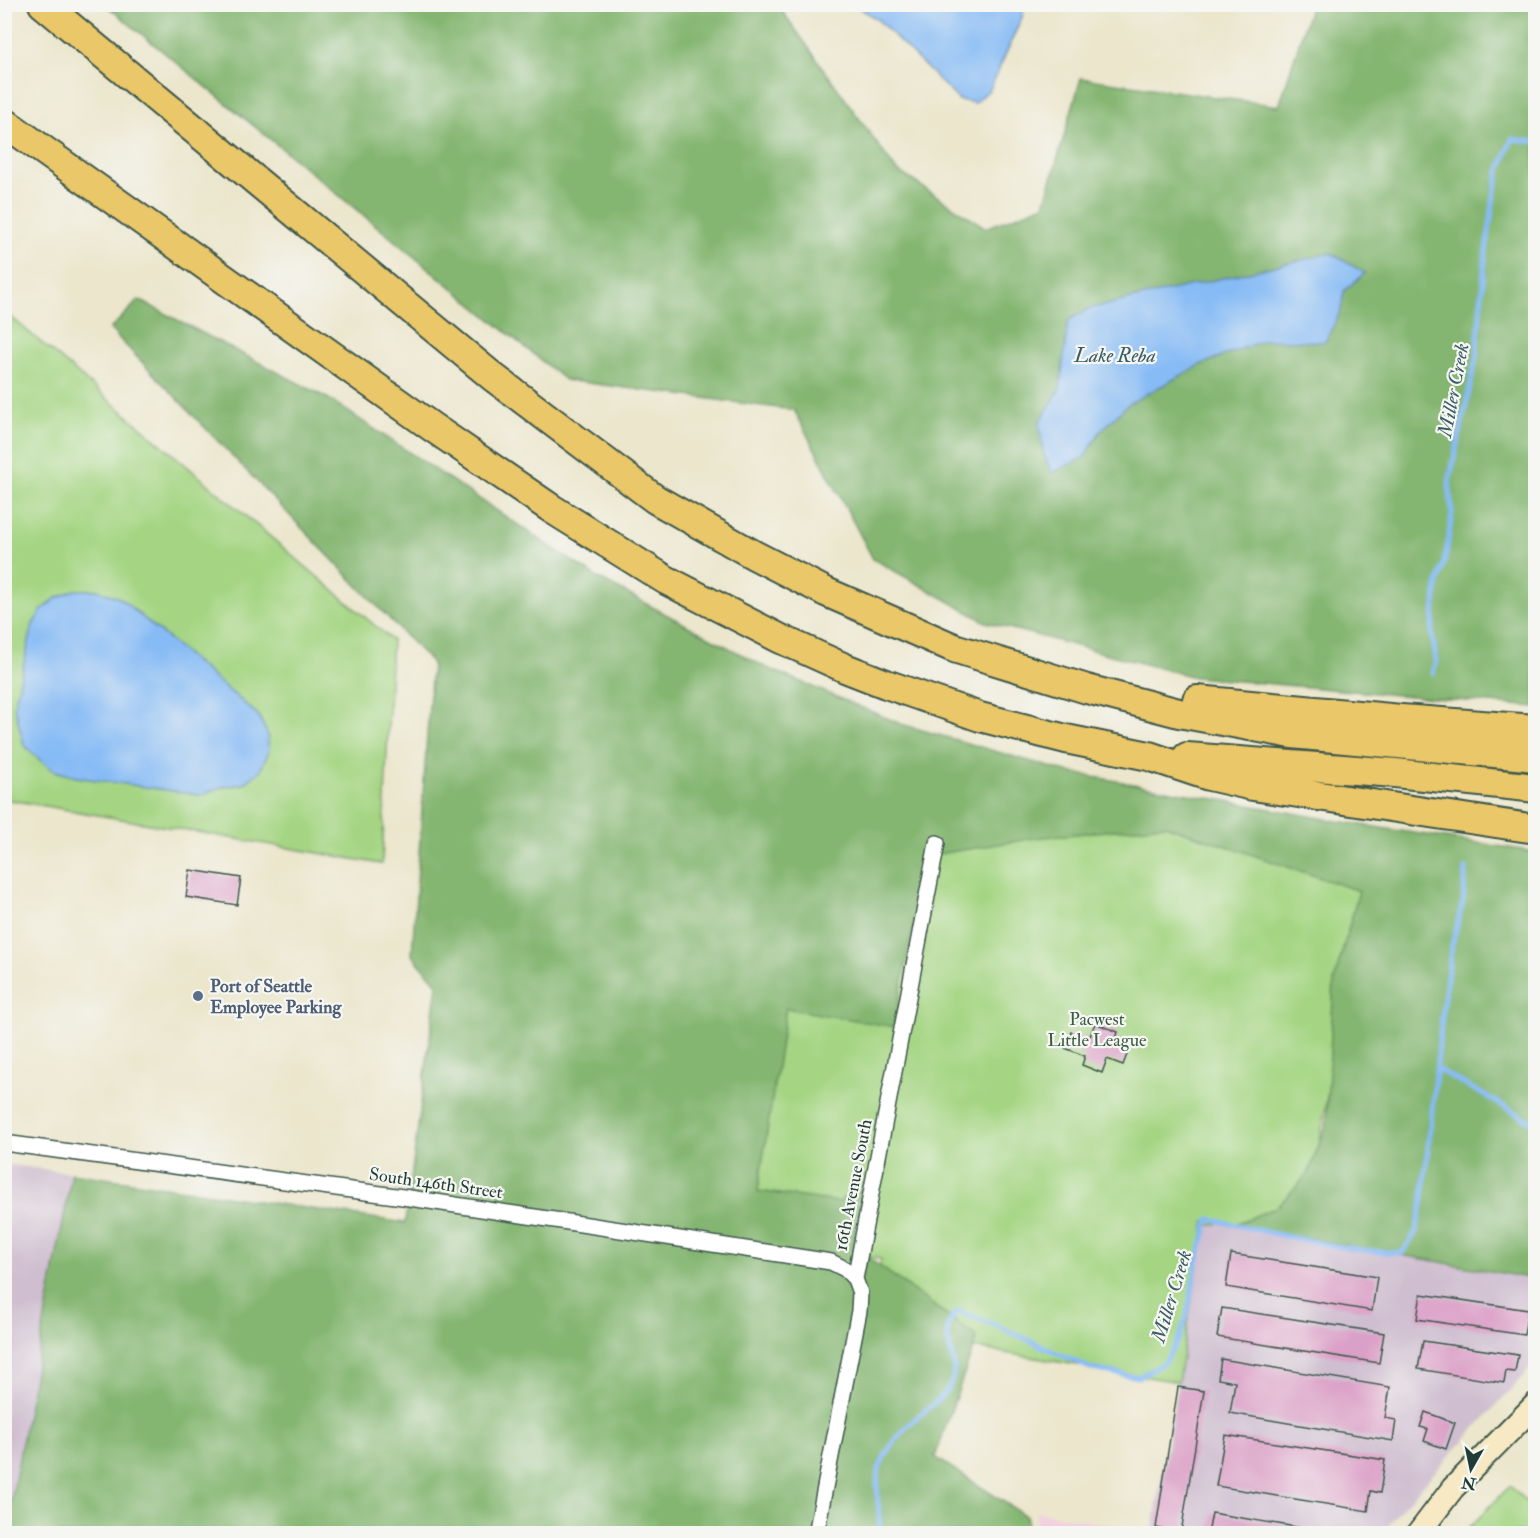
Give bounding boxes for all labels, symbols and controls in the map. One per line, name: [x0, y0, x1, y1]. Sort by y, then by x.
water label: Miller Creek: [1432, 341, 1475, 440]
water label: Lake Reba: [1073, 343, 1156, 368]
place label: Port of Seattle Employee Parking: [210, 975, 342, 1019]
marker: Port of Seattle Employee Parking: [191, 989, 205, 1003]
park label: Pacwest Little League: [1047, 1008, 1147, 1052]
street label: 16th Avenue South: [829, 1117, 878, 1253]
street label: South 146th Street: [368, 1163, 504, 1204]
water label: Miller Creek: [1145, 1247, 1197, 1346]
north arrow: [1441, 1439, 1501, 1499]
text: N: [1460, 1472, 1478, 1494]

